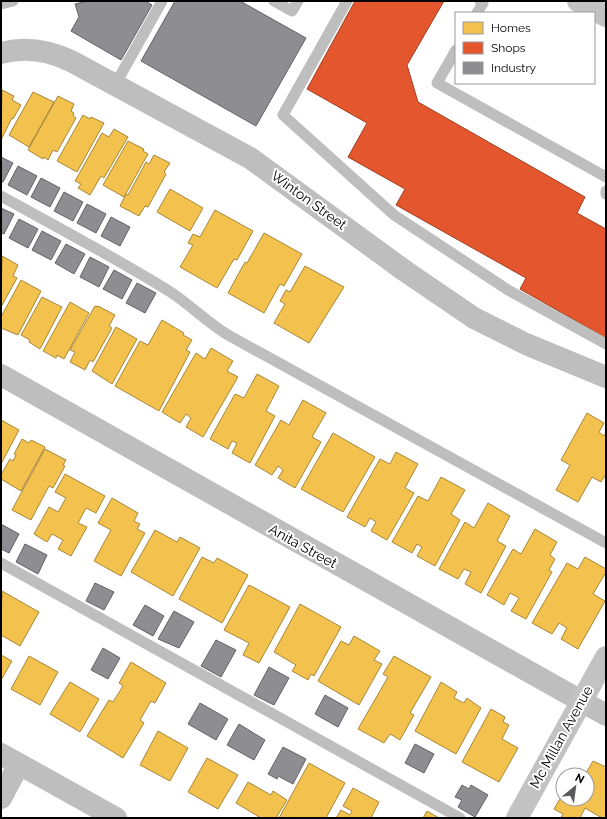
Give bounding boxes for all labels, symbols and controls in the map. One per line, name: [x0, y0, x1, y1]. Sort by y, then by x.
legend: [455, 12, 595, 84]
text: Homes: [491, 21, 531, 35]
text: Shops: [491, 41, 526, 55]
text: Industry: [491, 61, 537, 75]
street label: Winton Street: [268, 167, 350, 233]
street label: Anita Street: [266, 521, 340, 571]
street label: Mc Millan Avenue: [526, 683, 596, 791]
north arrow: [555, 767, 595, 807]
text: N: [573, 771, 586, 786]

